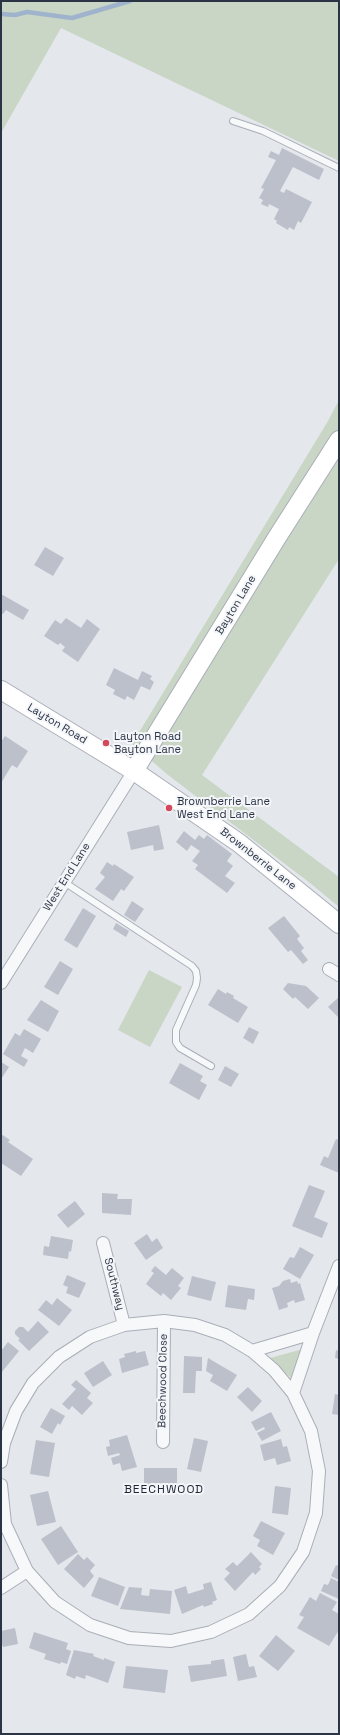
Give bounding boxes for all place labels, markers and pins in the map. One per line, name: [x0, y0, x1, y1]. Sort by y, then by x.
place label: Layton Road Bayton Lane: [114, 730, 181, 756]
marker: Layton Road Bayton Lane: [101, 738, 111, 748]
place label: Brownberrie Lane West End Lane: [177, 795, 270, 821]
marker: Brownberrie Lane West End Lane: [164, 803, 174, 813]

